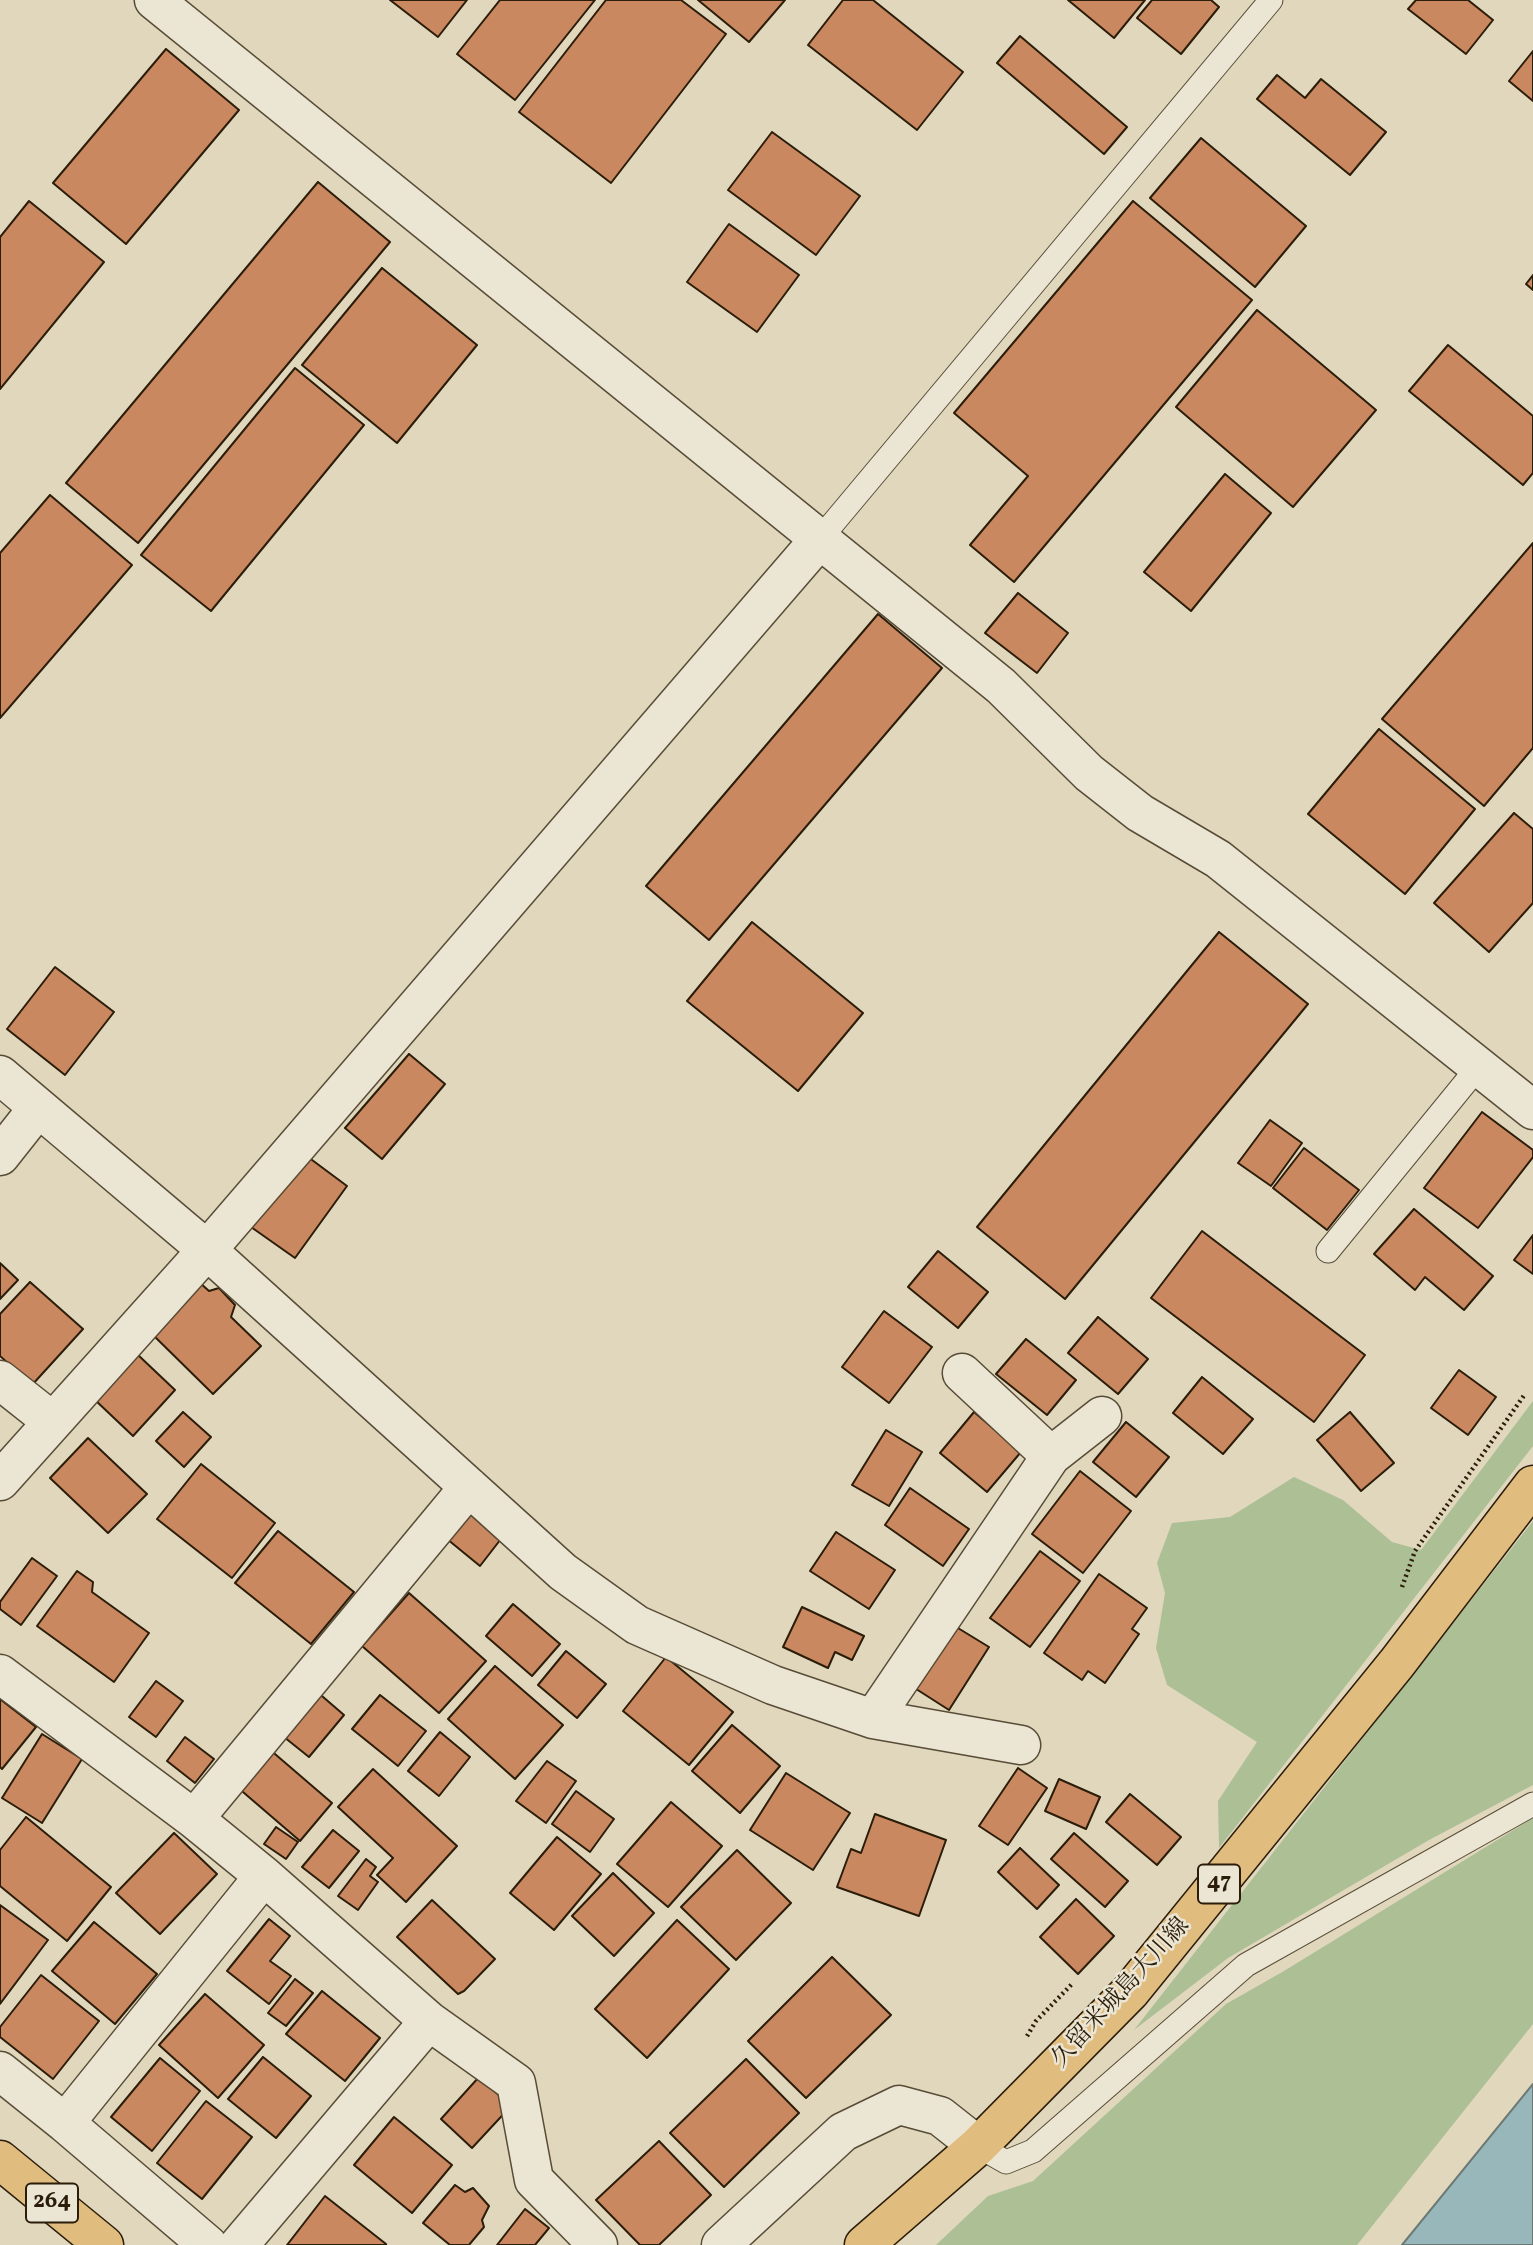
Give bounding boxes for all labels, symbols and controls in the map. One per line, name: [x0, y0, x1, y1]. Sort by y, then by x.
road number: 47: [1198, 1865, 1240, 1904]
street label: 久留米城島大川線: [1047, 1913, 1197, 2075]
road number: 264: [26, 2184, 78, 2222]

